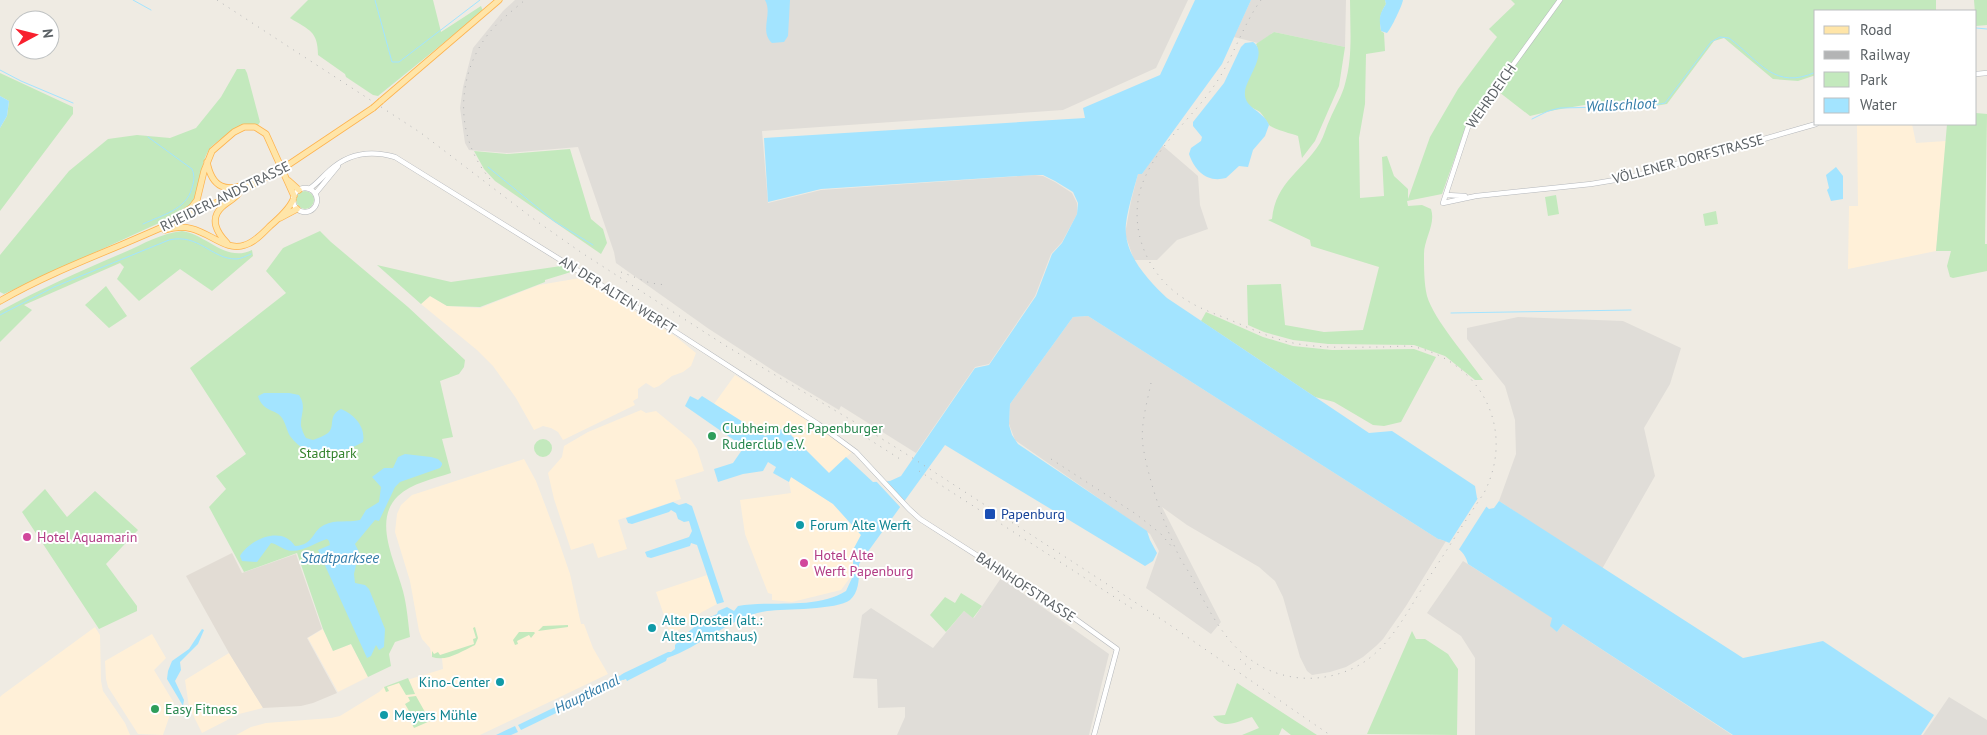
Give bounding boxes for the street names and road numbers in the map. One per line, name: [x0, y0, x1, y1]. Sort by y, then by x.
street label: WEHRDEICH: [1462, 60, 1520, 132]
street label: VÖLLENER DORFSTRASSE: [1609, 130, 1766, 188]
street label: RHEIDERLANDSTRASSE: [157, 157, 293, 235]
street label: AN DER ALTEN WERFT: [556, 252, 680, 338]
street label: BAHNHOFSTRASSE: [973, 548, 1079, 626]

